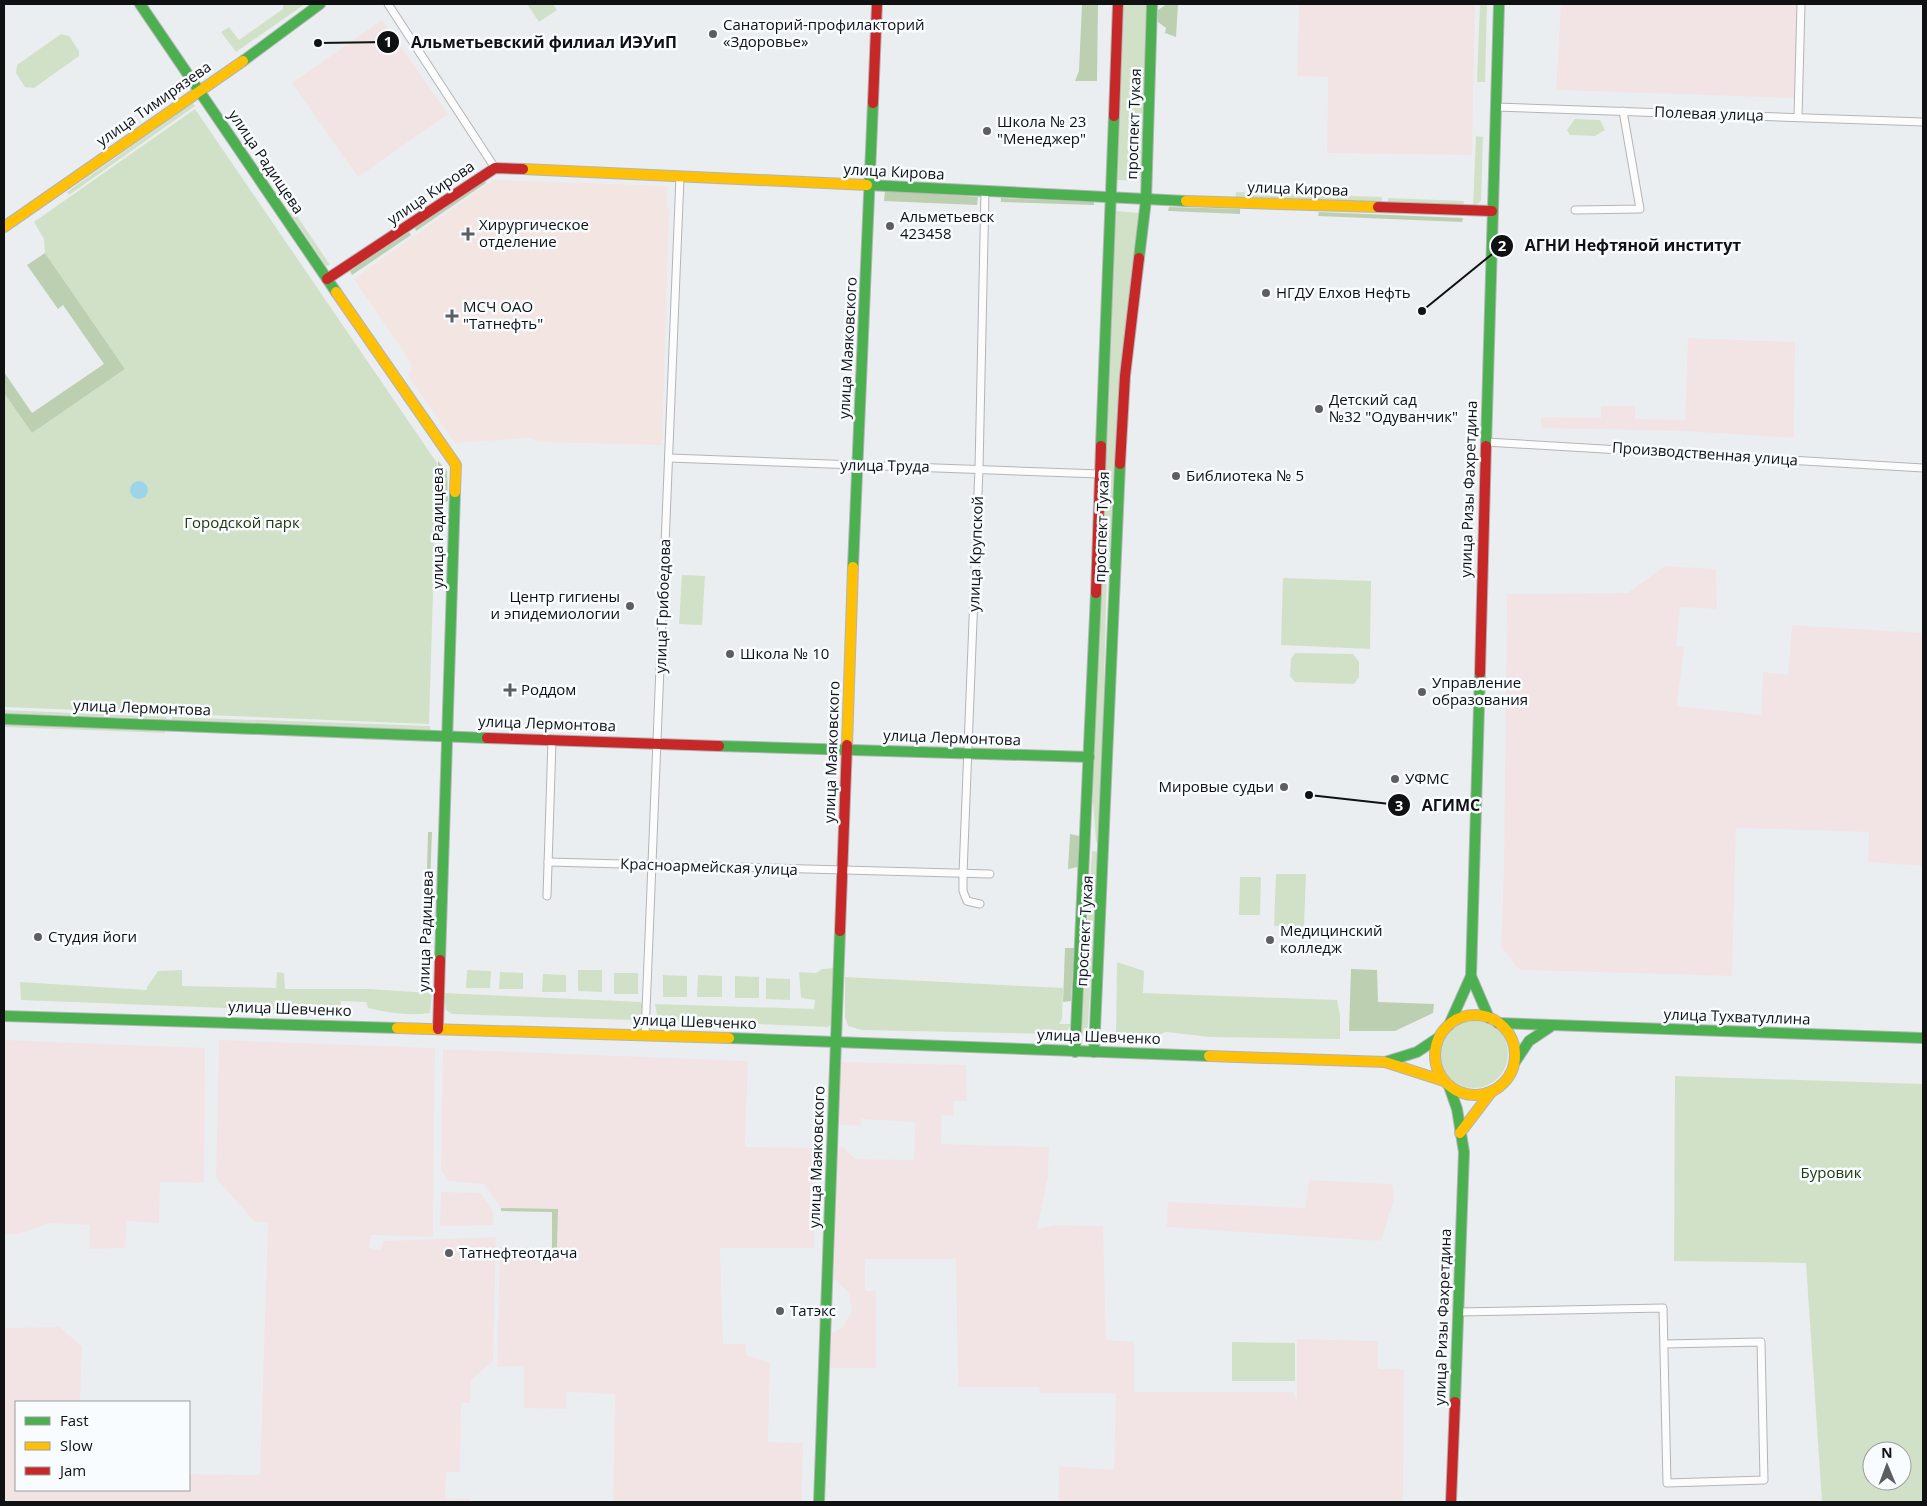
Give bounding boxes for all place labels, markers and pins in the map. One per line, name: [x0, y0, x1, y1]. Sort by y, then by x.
place label: Санаторий-профилакторий «Здоровье»: [723, 14, 925, 51]
callout: Альметьевский филиал ИЭУиП: [376, 27, 687, 58]
marker: Санаторий-профилакторий «Здоровье»: [707, 28, 719, 40]
place label: Школа № 23 "Менеджер": [997, 111, 1086, 148]
marker: Школа № 23 "Менеджер": [981, 125, 993, 137]
place label: Альметьевск 423458: [900, 206, 994, 243]
place label: Хирургическое отделение: [479, 214, 589, 251]
marker: Альметьевск 423458: [884, 220, 896, 232]
marker: Хирургическое отделение: [461, 227, 475, 241]
callout: АГНИ Нефтяной институт: [1490, 230, 1751, 261]
place label: НГДУ Елхов Нефть: [1276, 282, 1411, 302]
marker: НГДУ Елхов Нефть: [1260, 287, 1272, 299]
place label: МСЧ ОАО "Татнефть": [463, 296, 543, 333]
marker: МСЧ ОАО "Татнефть": [445, 309, 459, 323]
place label: Детский сад №32 "Одуванчик": [1329, 389, 1458, 426]
marker: Детский сад №32 "Одуванчик": [1313, 403, 1325, 415]
place label: Библиотека № 5: [1186, 465, 1304, 485]
marker: Библиотека № 5: [1170, 470, 1182, 482]
place label: Центр гигиены и эпидемиологии: [491, 586, 620, 623]
marker: Центр гигиены и эпидемиологии: [624, 600, 636, 612]
place label: Школа № 10: [740, 643, 829, 663]
marker: Школа № 10: [724, 648, 736, 660]
place label: Управление образования: [1432, 672, 1528, 709]
place label: Роддом: [521, 679, 576, 699]
marker: Роддом: [503, 683, 517, 697]
marker: Управление образования: [1416, 686, 1428, 698]
place label: УФМС: [1405, 768, 1449, 788]
marker: УФМС: [1389, 773, 1401, 785]
place label: Мировые судьи: [1159, 776, 1274, 796]
marker: Мировые судьи: [1278, 781, 1290, 793]
callout: АГИМС: [1386, 790, 1490, 821]
place label: Медицинский колледж: [1280, 920, 1383, 957]
place label: Студия йоги: [48, 926, 137, 946]
marker: Студия йоги: [32, 931, 44, 943]
marker: Медицинский колледж: [1264, 934, 1276, 946]
place label: Татнефтеотдача: [459, 1242, 577, 1262]
marker: Татнефтеотдача: [443, 1247, 455, 1259]
place label: Татэкс: [790, 1300, 836, 1320]
marker: Татэкс: [774, 1305, 786, 1317]

